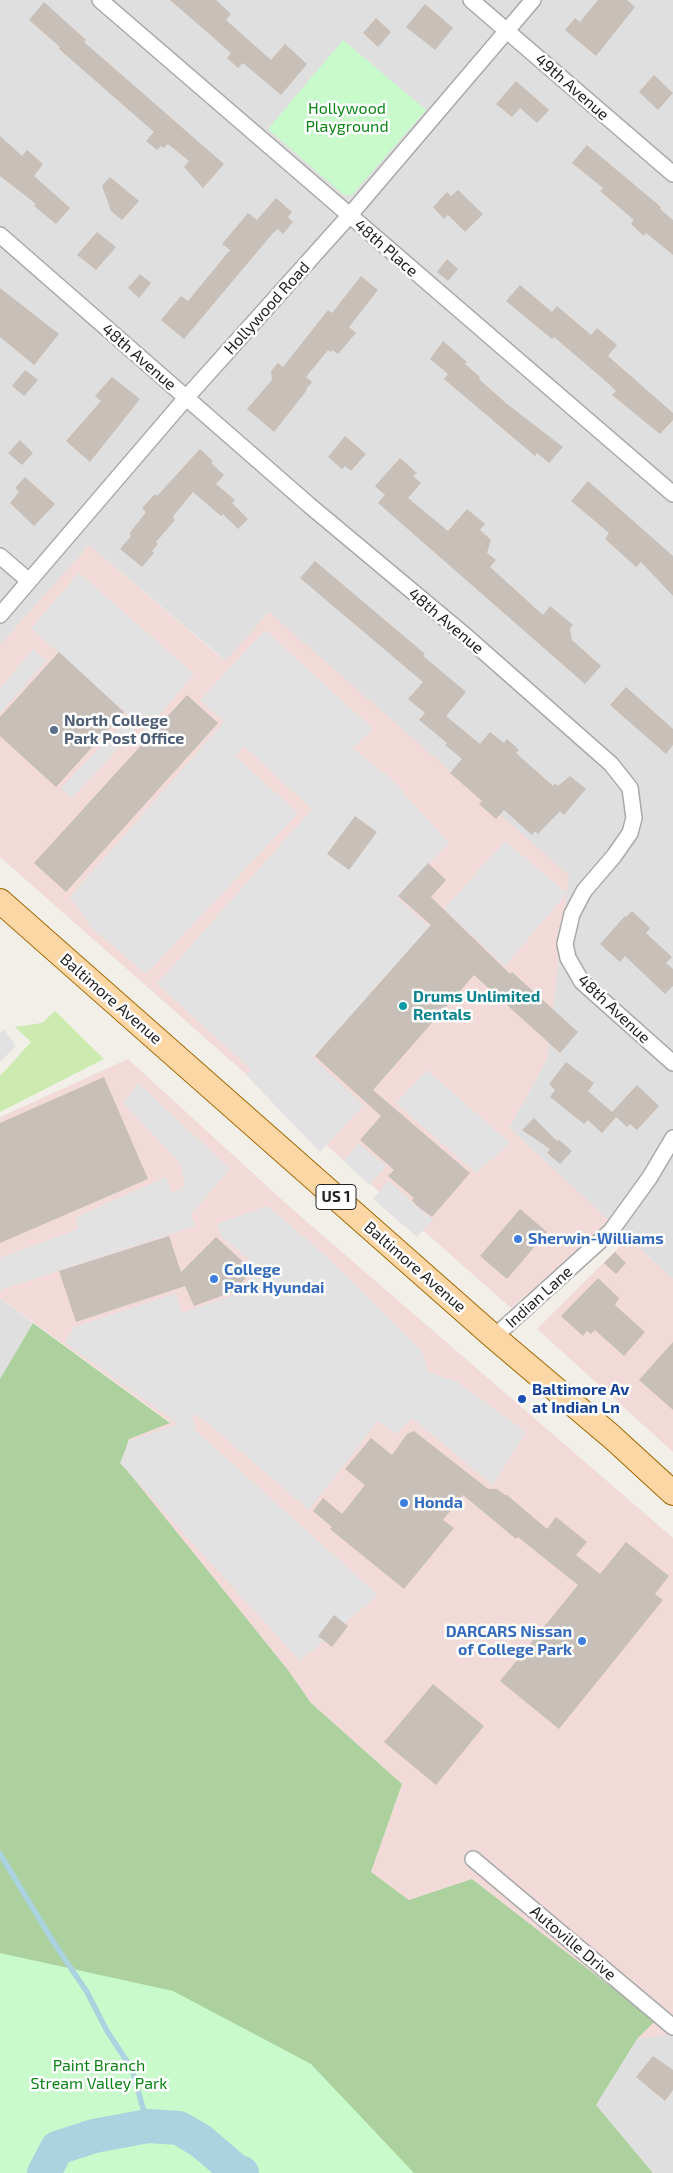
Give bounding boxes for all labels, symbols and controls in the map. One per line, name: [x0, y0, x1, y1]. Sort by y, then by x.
street label: 49th Avenue: [531, 50, 613, 124]
park label: Hollywood Playground: [305, 99, 389, 137]
street label: 48th Place: [350, 215, 422, 281]
street label: Hollywood Road: [220, 258, 314, 358]
street label: 48th Avenue: [98, 320, 180, 394]
street label: 48th Avenue: [405, 584, 487, 658]
place label: North College Park Post Office: [64, 711, 184, 749]
marker: North College Park Post Office: [48, 724, 60, 736]
street label: Baltimore Avenue: [56, 950, 166, 1048]
street label: 48th Avenue: [574, 971, 654, 1047]
place label: Drums Unlimited Rentals: [413, 987, 540, 1025]
marker: Drums Unlimited Rentals: [397, 1000, 409, 1012]
road number: US 1: [316, 1184, 356, 1210]
street label: Baltimore Avenue: [360, 1218, 470, 1316]
place label: Sherwin-Williams: [528, 1229, 664, 1249]
marker: Sherwin-Williams: [512, 1233, 524, 1245]
place label: College Park Hyundai: [224, 1260, 324, 1298]
street label: Indian Lane: [502, 1262, 576, 1332]
marker: College Park Hyundai: [208, 1273, 220, 1285]
place label: Baltimore Av at Indian Ln: [532, 1380, 629, 1418]
marker: Baltimore Av at Indian Ln: [516, 1393, 528, 1405]
place label: Honda: [414, 1493, 463, 1513]
marker: Honda: [398, 1497, 410, 1509]
place label: DARCARS Nissan of College Park: [446, 1622, 572, 1660]
marker: DARCARS Nissan of College Park: [576, 1635, 588, 1647]
street label: Autoville Drive: [526, 1901, 620, 1985]
park label: Paint Branch Stream Valley Park: [30, 2056, 168, 2094]

